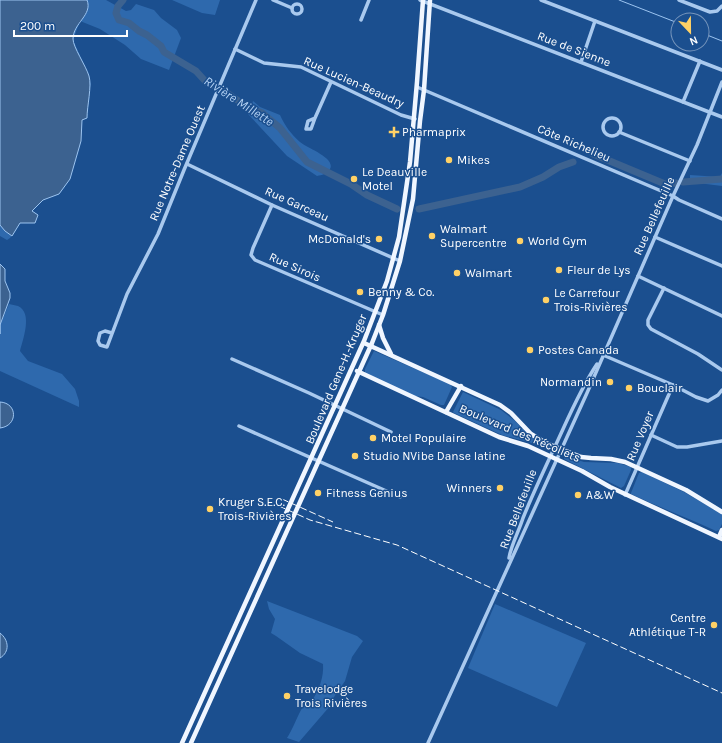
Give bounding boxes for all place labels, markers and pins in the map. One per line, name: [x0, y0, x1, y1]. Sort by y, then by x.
place label: Pharmaprix: [402, 125, 466, 139]
marker: Pharmaprix: [389, 127, 399, 137]
place label: Mikes: [457, 153, 490, 167]
marker: Mikes: [444, 155, 454, 165]
place label: Le Deauville Motel: [362, 165, 427, 193]
marker: Le Deauville Motel: [349, 174, 359, 184]
place label: Walmart Supercentre: [440, 222, 507, 250]
marker: Walmart Supercentre: [427, 231, 437, 241]
place label: McDonald's: [308, 232, 371, 246]
marker: McDonald's: [374, 234, 384, 244]
place label: World Gym: [528, 234, 587, 248]
marker: World Gym: [515, 236, 525, 246]
place label: Fleur de Lys: [567, 263, 631, 277]
marker: Fleur de Lys: [554, 265, 564, 275]
place label: Walmart: [465, 266, 512, 280]
marker: Walmart: [452, 268, 462, 278]
place label: Benny & Co.: [368, 285, 434, 299]
place label: Le Carrefour Trois-Rivières: [554, 286, 628, 314]
marker: Benny & Co.: [355, 287, 365, 297]
marker: Le Carrefour Trois-Rivières: [541, 295, 551, 305]
place label: Postes Canada: [538, 343, 619, 357]
marker: Postes Canada: [525, 345, 535, 355]
place label: Normandin: [540, 375, 602, 389]
marker: Normandin: [605, 377, 615, 387]
place label: Bouclair: [637, 381, 683, 395]
marker: Bouclair: [624, 383, 634, 393]
place label: Motel Populaire: [381, 431, 466, 445]
marker: Motel Populaire: [368, 433, 378, 443]
place label: Studio NVibe Danse latine: [363, 449, 505, 463]
marker: Studio NVibe Danse latine: [350, 451, 360, 461]
place label: Winners: [446, 481, 492, 495]
marker: Winners: [495, 483, 505, 493]
place label: Fitness Genius: [326, 486, 408, 500]
marker: Fitness Genius: [313, 488, 323, 498]
place label: A&W: [586, 488, 615, 502]
marker: A&W: [573, 490, 583, 500]
place label: Kruger S.E.C. Trois-Rivières: [218, 495, 292, 523]
marker: Kruger S.E.C. Trois-Rivières: [205, 504, 215, 514]
place label: Centre Athlétique T-R: [629, 611, 706, 639]
marker: Centre Athlétique T-R: [709, 620, 719, 630]
place label: Travelodge Trois Rivières: [295, 682, 367, 710]
marker: Travelodge Trois Rivières: [282, 691, 292, 701]

